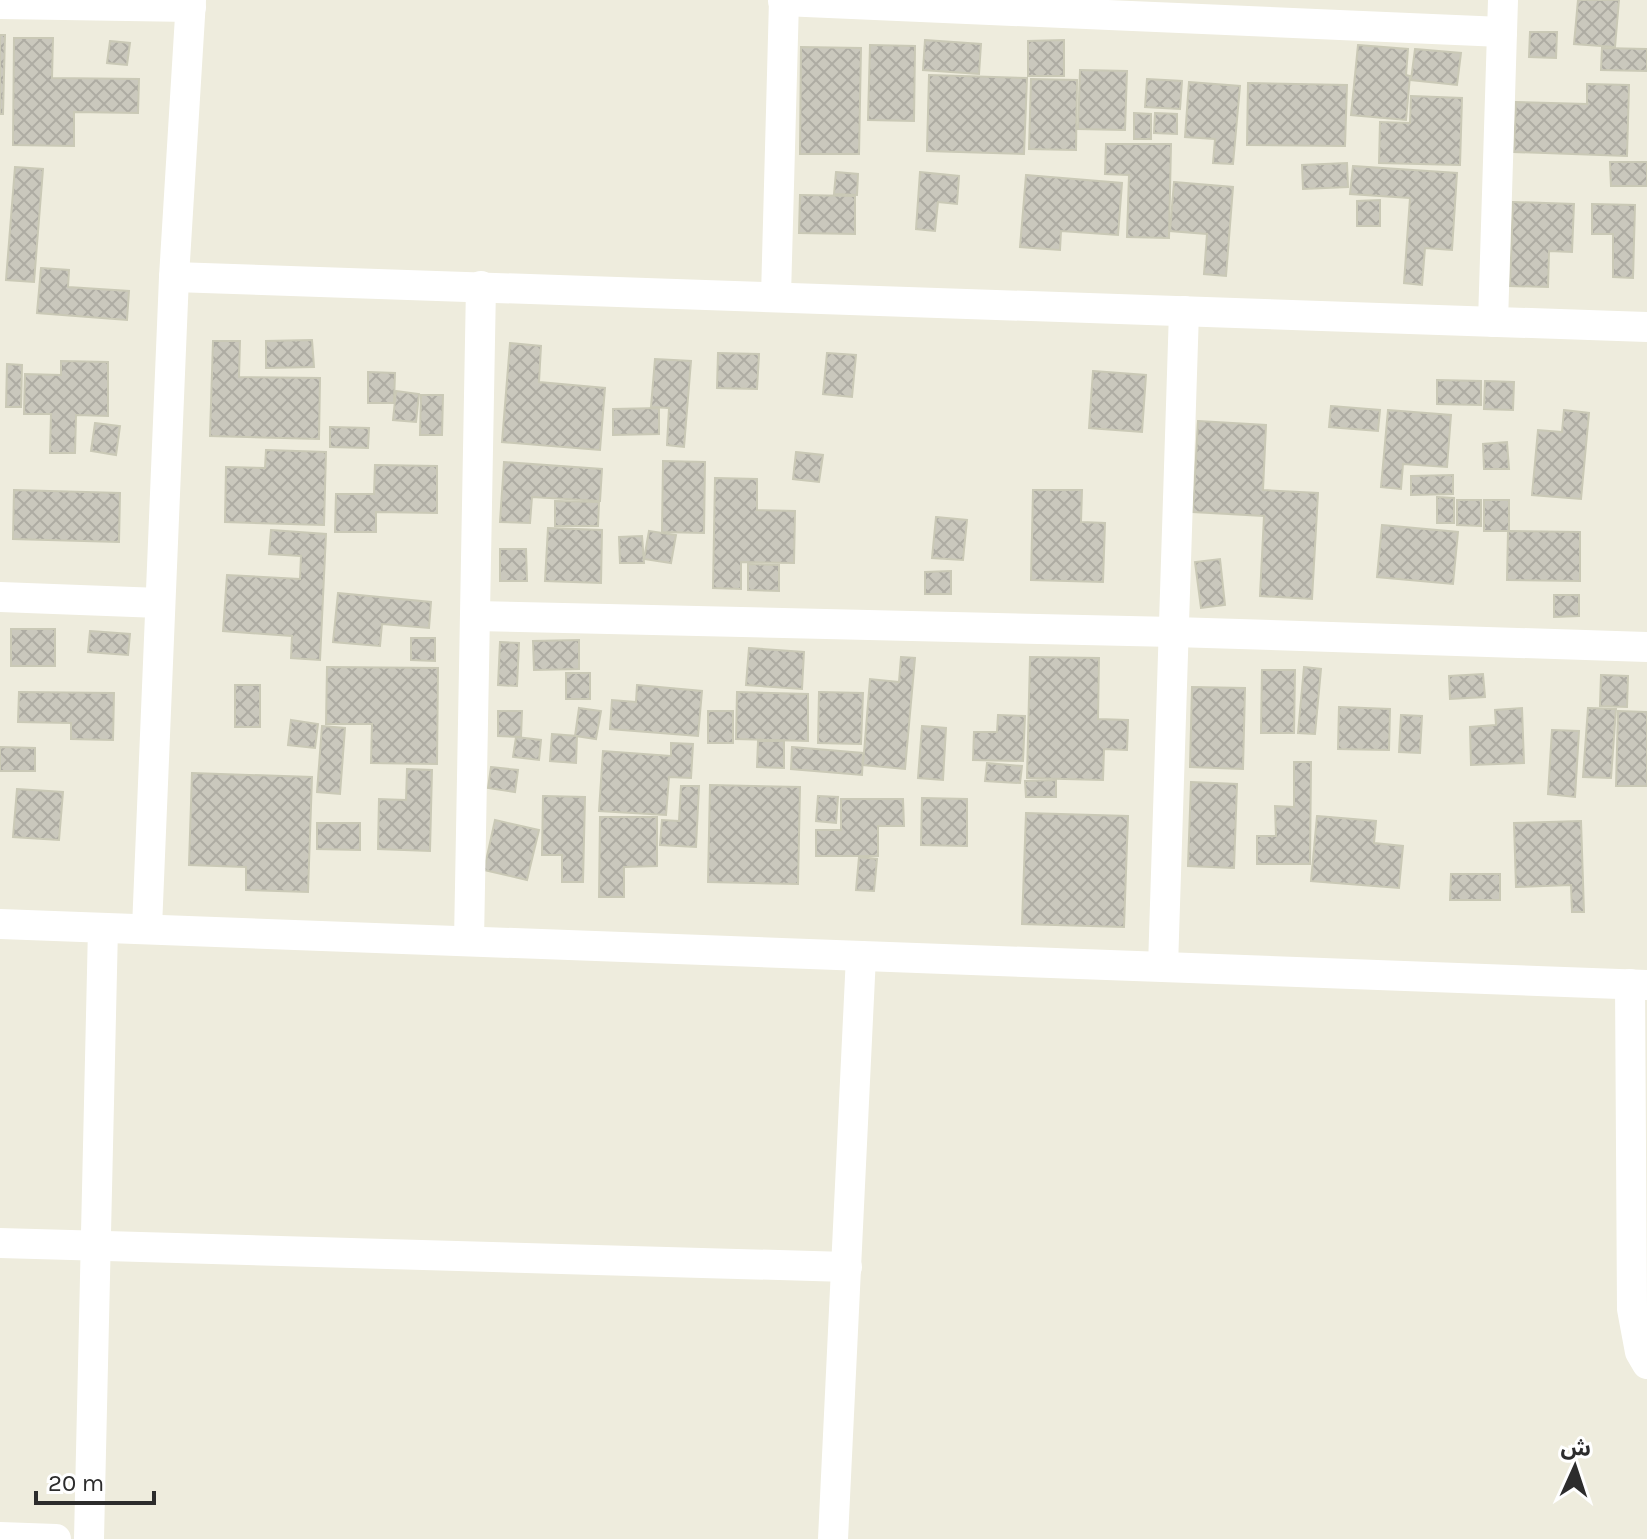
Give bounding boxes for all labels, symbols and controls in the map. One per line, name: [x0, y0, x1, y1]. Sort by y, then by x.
north arrow: [1535, 1427, 1615, 1507]
text: ش: [1560, 1434, 1592, 1462]
scale bar: [36, 1455, 154, 1505]
text: 20 m: [48, 1469, 104, 1497]

